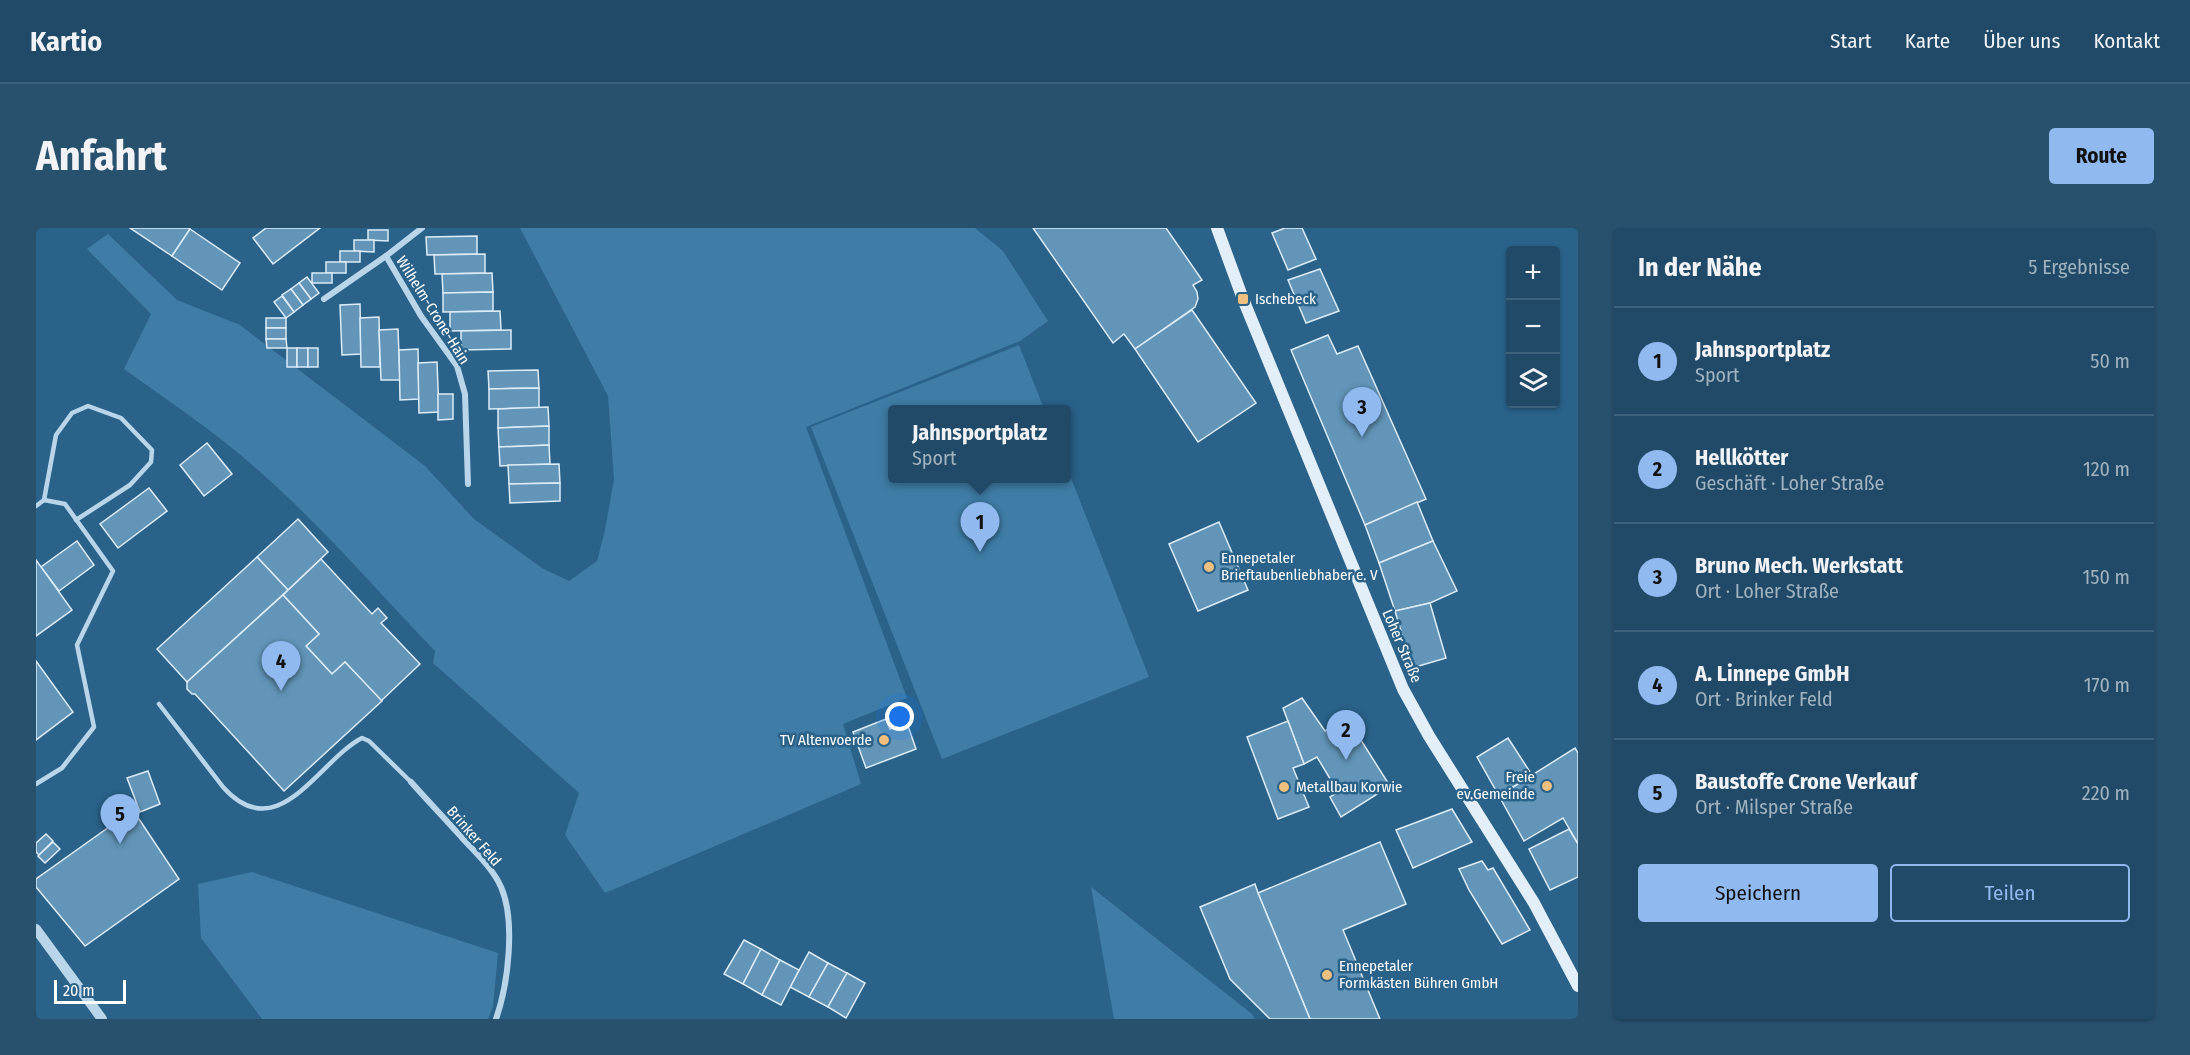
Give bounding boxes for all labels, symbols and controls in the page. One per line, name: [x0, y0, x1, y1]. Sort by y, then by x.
text: Kartio: [30, 25, 102, 58]
text: Start: [1830, 28, 1872, 54]
text: Karte: [1905, 28, 1950, 54]
text: Über uns: [1983, 28, 2060, 54]
text: Kontakt: [2093, 28, 2160, 54]
button: Route: [2049, 128, 2154, 184]
text: Anfahrt: [36, 131, 167, 181]
map controls: [1506, 246, 1560, 408]
button: +: [1506, 246, 1560, 300]
street label: Wilhelm-Crone-Hain: [392, 252, 474, 368]
text: In der Nähe: [1638, 252, 1762, 283]
text: 5 Ergebnisse: [2028, 255, 2130, 279]
place label: Ischebeck: [1255, 290, 1316, 308]
marker: Ischebeck: [1236, 292, 1250, 306]
button: −: [1506, 300, 1560, 354]
text: Jahnsportplatz: [1695, 336, 1830, 363]
text: 1: [1653, 349, 1662, 373]
text: 50 m: [2090, 349, 2130, 373]
button: layers: [1506, 354, 1560, 408]
text: Sport: [1695, 363, 1740, 387]
pin: 3: [1342, 388, 1382, 437]
popup: [888, 405, 1071, 483]
text: Jahnsportplatz: [912, 419, 1047, 446]
text: Hellkötter: [1695, 444, 1788, 471]
text: Sport: [912, 446, 957, 470]
text: 2: [1653, 457, 1662, 481]
text: 120 m: [2083, 457, 2130, 481]
text: Geschäft · Loher Straße: [1695, 471, 1884, 495]
pin: 1: [960, 502, 1000, 552]
place label: Ennepetaler Brieftaubenliebhaber e. V: [1221, 549, 1378, 584]
text: Bruno Mech. Werkstatt: [1695, 552, 1903, 579]
marker: Ennepetaler Brieftaubenliebhaber e. V: [1202, 560, 1216, 574]
text: 3: [1653, 565, 1662, 589]
text: 150 m: [2083, 565, 2130, 589]
text: Ort · Loher Straße: [1695, 579, 1839, 603]
street label: Loher Straße: [1378, 606, 1426, 686]
pin: 4: [262, 642, 300, 691]
text: A. Linnepe GmbH: [1695, 660, 1850, 687]
text: 4: [1652, 673, 1663, 697]
text: 170 m: [2084, 673, 2130, 697]
text: Ort · Brinker Feld: [1695, 687, 1833, 711]
your location: [885, 702, 914, 731]
pin: 2: [1326, 710, 1366, 760]
place label: TV Altenvoerde: [780, 731, 872, 749]
marker: TV Altenvoerde: [877, 733, 891, 747]
place label: Freie ev.Gemeinde: [1457, 768, 1535, 803]
text: Baustoffe Crone Verkauf: [1695, 768, 1917, 795]
place label: Metallbau Korwie: [1296, 778, 1402, 796]
marker: Freie ev.Gemeinde: [1540, 779, 1554, 793]
marker: Metallbau Korwie: [1277, 780, 1291, 794]
text: 5: [1653, 781, 1662, 805]
text: 220 m: [2082, 781, 2130, 805]
pin: 5: [100, 794, 140, 844]
text: Ort · Milsper Straße: [1695, 795, 1853, 819]
street label: Brinker Feld: [443, 802, 505, 870]
button: Speichern: [1638, 864, 1878, 922]
button: Teilen: [1890, 864, 2130, 922]
place label: Ennepetaler Formkästen Bühren GmbH: [1339, 957, 1498, 992]
marker: Ennepetaler Formkästen Bühren GmbH: [1320, 968, 1334, 982]
scale bar: [54, 977, 126, 1004]
text: 20 m: [63, 981, 94, 1000]

